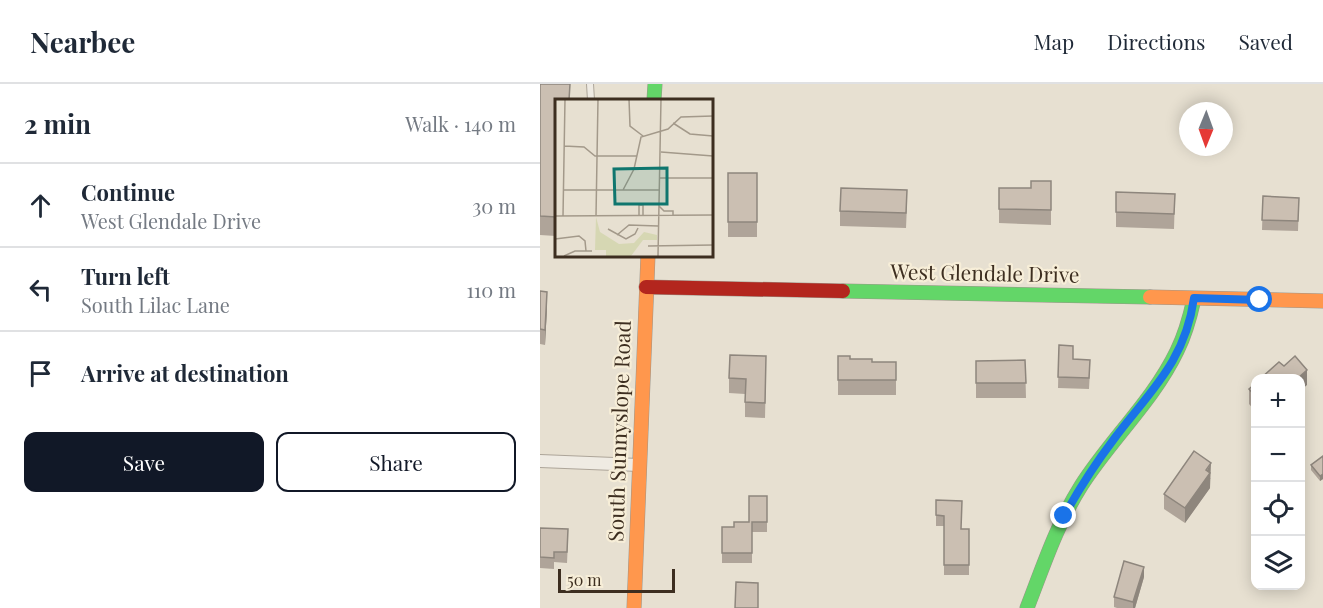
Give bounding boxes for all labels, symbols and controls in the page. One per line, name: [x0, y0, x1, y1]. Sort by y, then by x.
text: Nearbee: [30, 23, 135, 60]
text: Map: [1033, 27, 1074, 55]
text: Directions: [1107, 27, 1205, 55]
text: Saved: [1238, 27, 1293, 55]
inset map: [555, 99, 712, 256]
north arrow: [1179, 102, 1233, 156]
text: 2 min: [24, 106, 91, 141]
text: Walk · 140 m: [405, 110, 516, 137]
text: Continue: [81, 177, 175, 207]
icon: ahead: [24, 189, 57, 222]
text: 30 m: [472, 192, 516, 219]
text: West Glendale Drive: [81, 207, 261, 234]
street label: West Glendale Drive: [889, 256, 1080, 288]
text: Turn left: [81, 261, 170, 291]
icon: left: [24, 273, 57, 306]
text: 110 m: [466, 276, 516, 303]
route start: [1246, 286, 1272, 312]
text: South Lilac Lane: [81, 291, 230, 318]
street label: South Sunnyslope Road: [600, 320, 636, 542]
icon: arrive: [24, 357, 57, 390]
text: Arrive at destination: [81, 358, 289, 388]
map controls: [1251, 374, 1305, 590]
button: +: [1251, 374, 1305, 428]
button: −: [1251, 428, 1305, 482]
button: Save: [24, 432, 264, 492]
button: Share: [276, 432, 516, 492]
button: locate: [1251, 482, 1305, 536]
route end: [1050, 502, 1076, 528]
button: layers: [1251, 536, 1305, 590]
scale bar: [558, 566, 675, 594]
text: 50 m: [567, 569, 601, 590]

